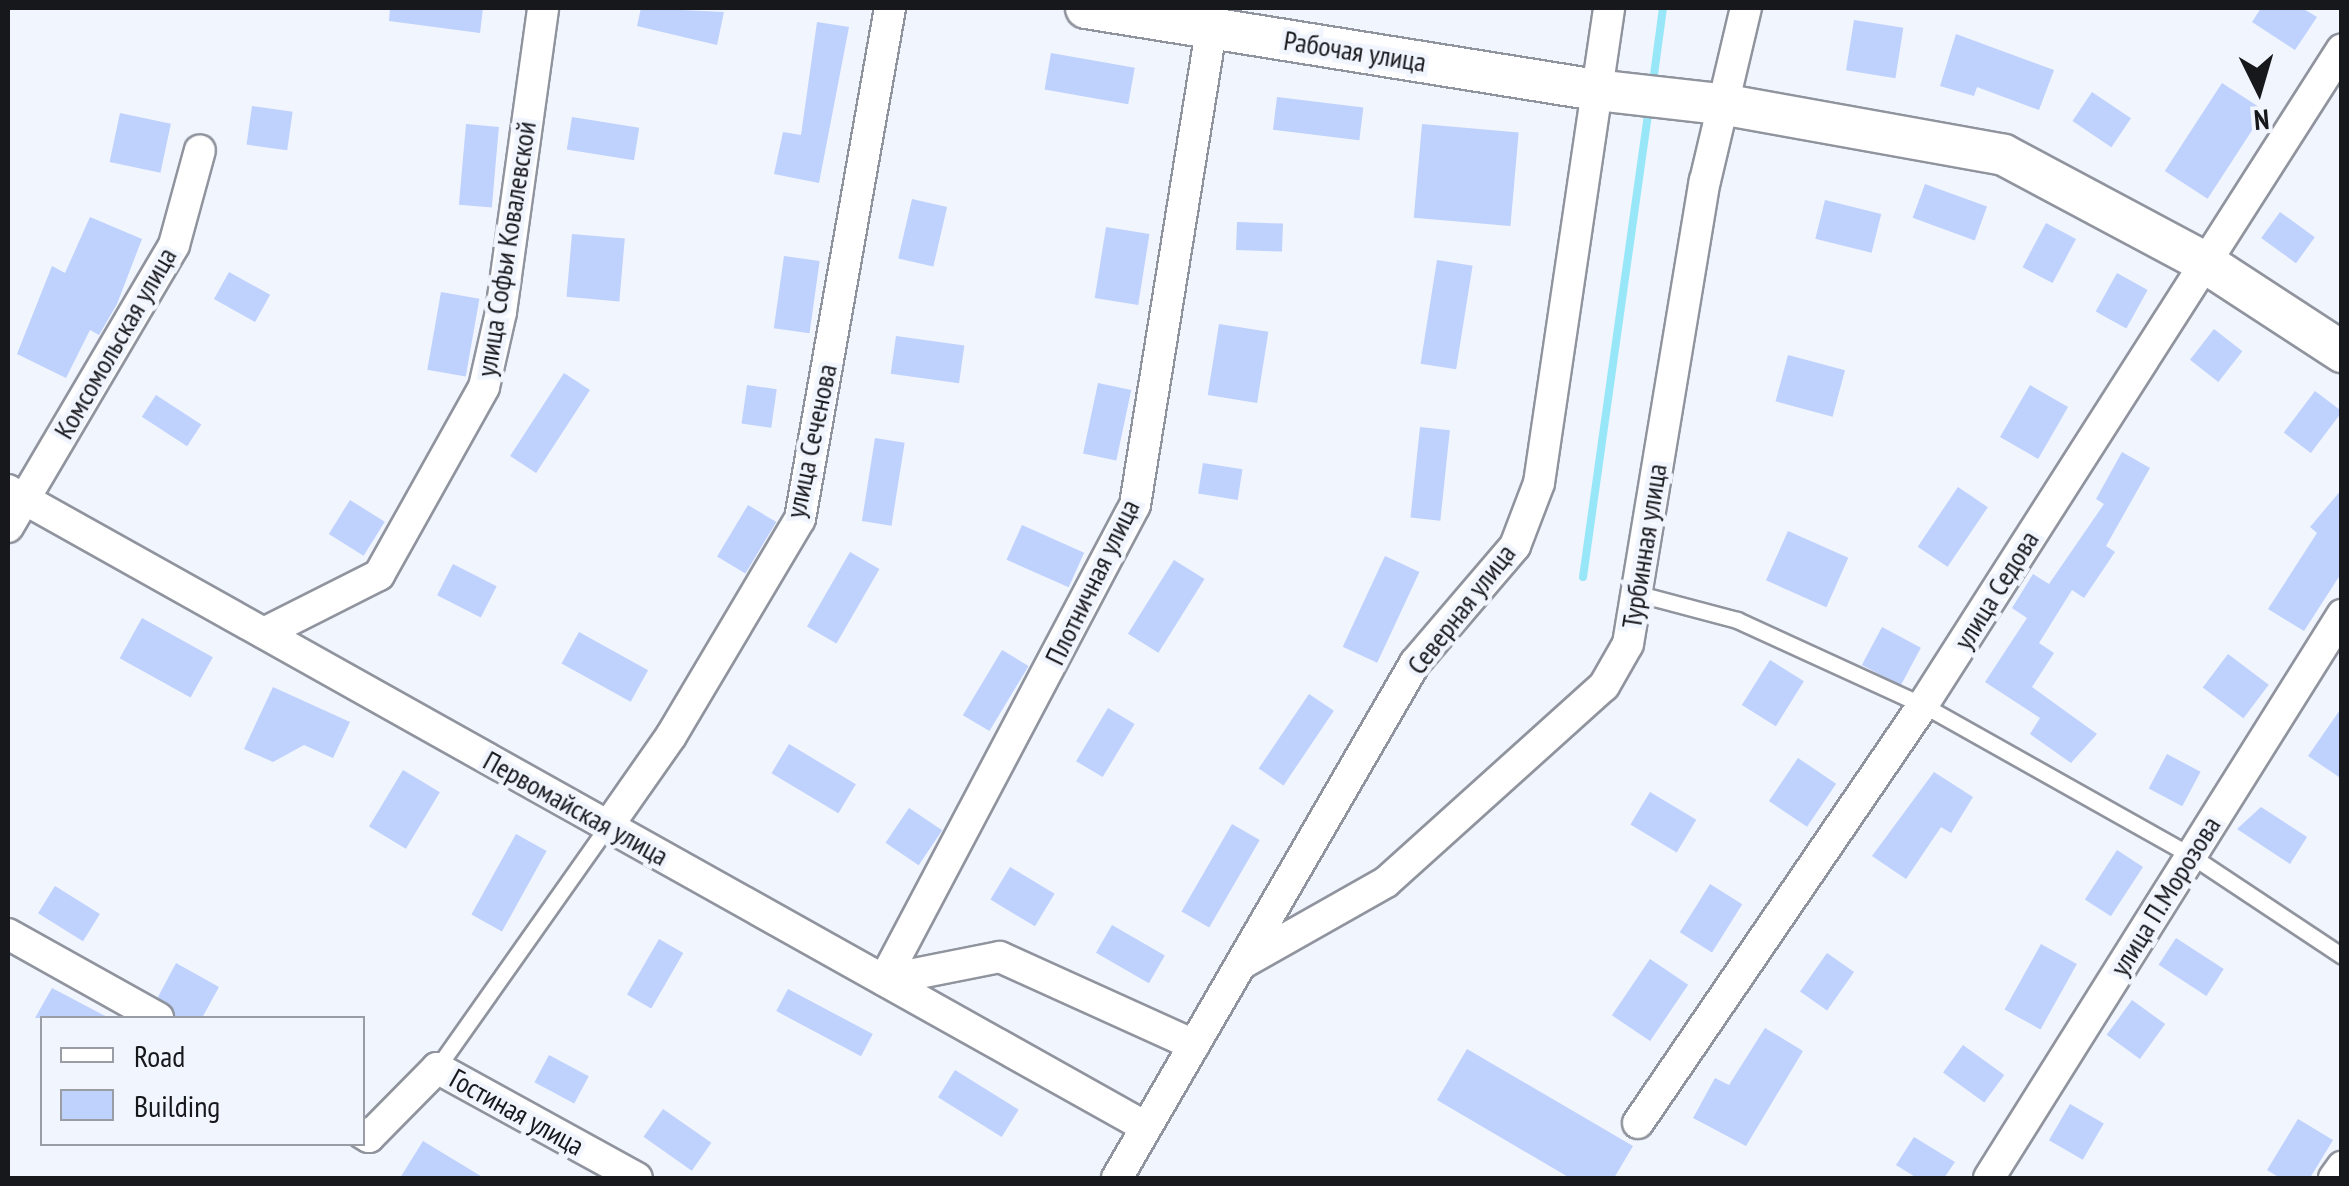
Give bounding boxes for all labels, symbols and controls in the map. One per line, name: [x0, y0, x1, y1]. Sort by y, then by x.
street label: Рабочая улица: [1281, 23, 1429, 79]
north arrow: [2209, 40, 2309, 140]
text: N: [2253, 101, 2271, 139]
street label: улица Софьи Ковалевской: [469, 119, 543, 379]
street label: Комсомольская улица: [47, 241, 183, 445]
street label: улица Сеченова: [778, 361, 844, 521]
street label: Турбинная улица: [1614, 461, 1674, 631]
street label: Плотничная улица: [1037, 494, 1147, 670]
street label: улица Седова: [1946, 525, 2046, 655]
street label: Северная улица: [1400, 537, 1522, 681]
street label: Первомайская улица: [478, 743, 674, 873]
street label: улица П.Морозова: [2103, 810, 2227, 982]
legend: [40, 1016, 365, 1146]
text: Road: [134, 1036, 185, 1075]
street label: Гостиная улица: [444, 1061, 590, 1163]
text: Building: [134, 1086, 220, 1125]

